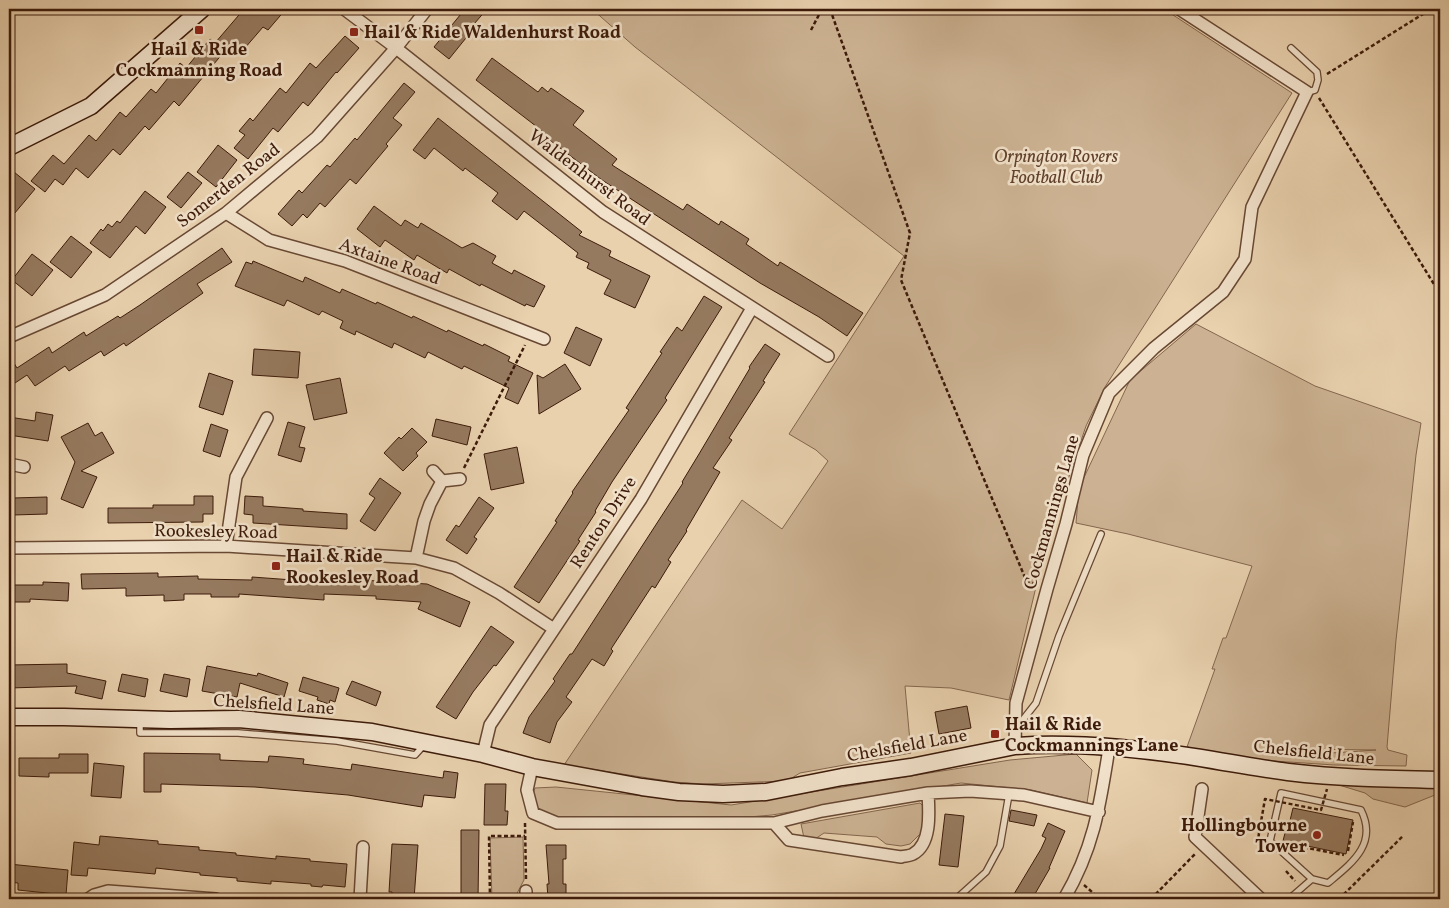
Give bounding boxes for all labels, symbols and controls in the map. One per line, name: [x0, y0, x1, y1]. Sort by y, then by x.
place label: Hail & Ride Waldenhurst Road: [364, 21, 621, 46]
marker: Hail & Ride Cockmanning Road: [193, 24, 205, 36]
marker: Hail & Ride Waldenhurst Road: [348, 26, 360, 38]
place label: Hail & Ride Cockmanning Road: [116, 38, 283, 84]
street label: Waldenhurst Road: [523, 124, 655, 232]
street label: Somerden Road: [172, 138, 286, 235]
park label: Orpington Rovers Football Club: [994, 145, 1118, 191]
street label: Axtaine Road: [335, 232, 444, 292]
street label: Cockmannings Lane: [1018, 432, 1087, 593]
street label: Renton Drive: [565, 472, 643, 574]
street label: Rookesley Road: [154, 519, 278, 546]
place label: Hail & Ride Rookesley Road: [286, 545, 419, 591]
marker: Hail & Ride Rookesley Road: [270, 560, 282, 572]
street label: Chelsfield Lane: [212, 689, 335, 722]
place label: Hail & Ride Cockmannings Lane: [1005, 713, 1178, 759]
street label: Chelsfield Lane: [845, 724, 969, 769]
marker: Hail & Ride Cockmannings Lane: [989, 728, 1001, 740]
street label: Chelsfield Lane: [1252, 735, 1376, 772]
place label: Hollingbourne Tower: [1181, 814, 1307, 860]
marker: Hollingbourne Tower: [1311, 829, 1323, 841]

